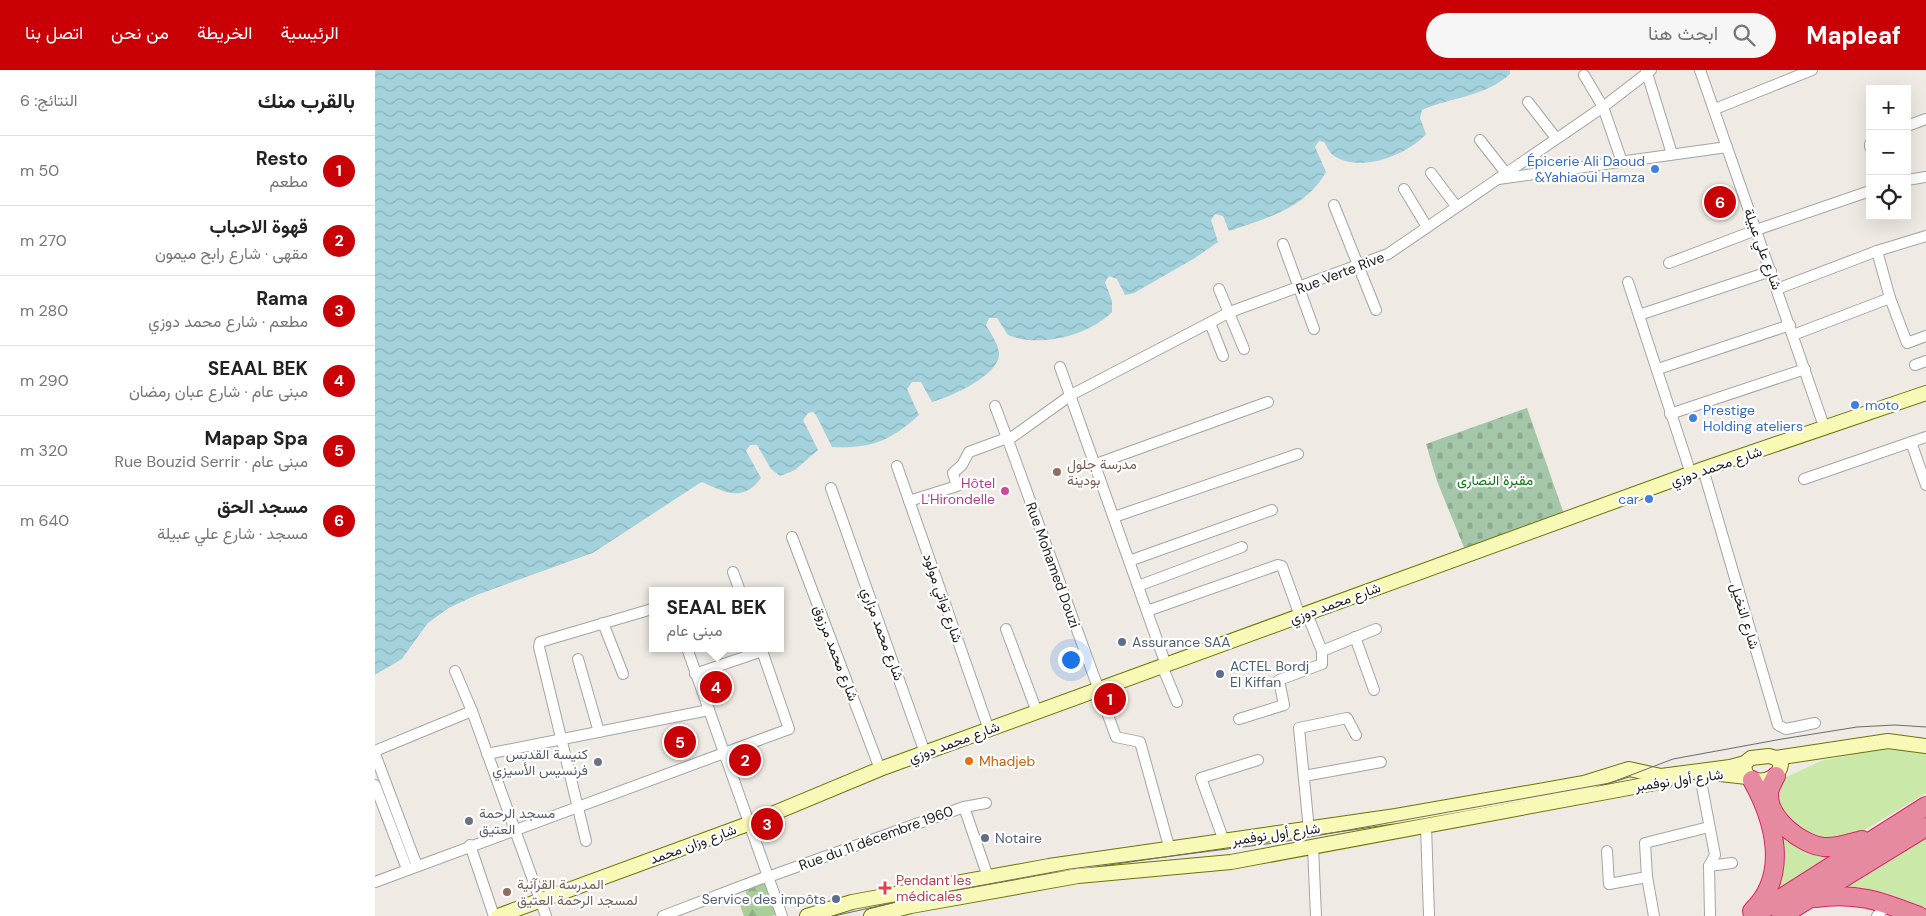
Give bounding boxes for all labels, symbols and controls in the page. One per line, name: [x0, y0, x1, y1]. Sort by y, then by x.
search box: [1426, 13, 1776, 58]
text: Mapleaf: [1806, 20, 1901, 51]
text: اتصل بنا: [25, 21, 83, 45]
text: من نحن: [111, 21, 169, 45]
text: الخريطة: [197, 21, 253, 45]
text: الرئيسية: [281, 21, 339, 45]
text: ابحث هنا: [1648, 21, 1718, 46]
icon: search: [1730, 21, 1758, 49]
map controls: [1866, 85, 1911, 220]
button: +: [1866, 85, 1911, 130]
text: بالقرب منك: [258, 87, 355, 115]
text: النتائج: 6: [20, 90, 78, 111]
button: −: [1866, 130, 1911, 175]
text: Resto: [256, 146, 308, 171]
place label: Épicerie Ali Daoud &Yahiaoui Hamza: [1527, 152, 1645, 186]
text: 50 m: [20, 160, 59, 181]
text: 1: [336, 160, 342, 181]
marker: Épicerie Ali Daoud &Yahiaoui Hamza: [1649, 163, 1661, 175]
text: مطعم: [269, 171, 308, 192]
button: locate: [1866, 175, 1911, 220]
pin: 6: [1704, 183, 1736, 221]
street label: شارع علي عبيلة: [1737, 206, 1786, 293]
text: قهوة الاحباب: [210, 214, 308, 239]
text: 270 m: [20, 230, 67, 251]
text: 2: [334, 230, 344, 251]
text: مقهى · شارع رابح ميمون: [155, 243, 308, 264]
street label: Rue Verte Rive: [1293, 248, 1387, 298]
text: Rama: [256, 286, 308, 311]
text: 280 m: [20, 300, 68, 321]
text: 3: [334, 300, 344, 321]
text: مطعم · شارع محمد دوزي: [148, 311, 308, 332]
text: SEAAL BEK: [208, 356, 308, 381]
text: 290 m: [20, 370, 69, 391]
text: 4: [334, 370, 344, 391]
text: مبنى عام · شارع عبان رمضان: [129, 381, 308, 402]
place label: moto: [1865, 396, 1899, 414]
marker: moto: [1849, 399, 1861, 411]
place label: Prestige Holding ateliers: [1703, 401, 1803, 435]
marker: Prestige Holding ateliers: [1687, 412, 1699, 424]
text: Mapap Spa: [204, 426, 308, 451]
text: 320 m: [20, 440, 68, 461]
text: 5: [334, 440, 344, 461]
street label: شارع محمد دوزي: [1668, 442, 1765, 493]
text: مبنى عام · Rue Bouzid Serrir: [114, 451, 308, 472]
place label: مدرسة جلول بودينة: [1067, 455, 1137, 489]
marker: مدرسة جلول بودينة: [1051, 466, 1063, 478]
park label: مقبرة النصارى: [1457, 471, 1533, 489]
place label: Hôtel L'Hirondelle: [921, 474, 995, 508]
marker: Hôtel L'Hirondelle: [999, 485, 1011, 497]
place label: car: [1618, 490, 1639, 508]
marker: car: [1643, 493, 1655, 505]
text: مسجد الحق: [217, 494, 308, 519]
street label: Rue Mohamed Douzi: [1022, 500, 1084, 630]
text: 640 m: [20, 510, 69, 531]
text: 6: [334, 510, 344, 531]
text: مسجد · شارع علي عبيلة: [157, 523, 308, 544]
street label: شارع تواتي مولود: [916, 551, 967, 646]
street label: شارع محمد دوزي: [1287, 578, 1384, 631]
street label: شارع النخيل: [1724, 581, 1764, 652]
street label: شارع محمد مزاري: [855, 585, 908, 684]
popup: [649, 587, 784, 652]
text: SEAAL BEK: [666, 595, 767, 620]
street label: شارع محمد مرزوق: [808, 603, 863, 704]
text: مبنى عام: [666, 620, 723, 641]
place label: Assurance SAA: [1132, 633, 1231, 651]
marker: Assurance SAA: [1116, 636, 1128, 648]
your location: [1058, 647, 1084, 673]
place label: ACTEL Bordj El Kiffan: [1230, 657, 1309, 691]
pin: 4: [700, 668, 732, 706]
marker: ACTEL Bordj El Kiffan: [1214, 668, 1226, 680]
pin: 1: [1094, 680, 1126, 718]
street label: شارع محمد دوزي: [906, 717, 1003, 770]
pin: 5: [664, 723, 696, 761]
pin: 2: [729, 741, 761, 779]
place label: كنيسة القديس فرنسيس الأسيزي: [492, 745, 588, 782]
place label: Mhadjeb: [979, 752, 1036, 770]
marker: Mhadjeb: [963, 755, 975, 767]
marker: كنيسة القديس فرنسيس الأسيزي: [592, 756, 604, 768]
street label: شارع أول نوفمبر: [1633, 765, 1725, 797]
street label: Rue du 11 décembre 1960: [796, 802, 956, 874]
place label: مسجد الرحمة العتيق: [479, 804, 555, 838]
pin: 3: [751, 805, 783, 843]
marker: مسجد الرحمة العتيق: [463, 815, 475, 827]
street label: شارع أول نوفمبر: [1230, 819, 1322, 851]
street label: شارع وزان محمد: [647, 820, 739, 870]
place label: Notaire: [995, 829, 1042, 847]
marker: Notaire: [979, 832, 991, 844]
place label: Pendant les médicales: [896, 871, 971, 905]
place label: المدرسة القرآنية لمسجد الرحمة العتيق: [517, 875, 638, 909]
marker: Pendant les médicales: [878, 881, 892, 895]
marker: المدرسة القرآنية لمسجد الرحمة العتيق: [501, 886, 513, 898]
place label: Service des impôts: [702, 890, 826, 908]
marker: Service des impôts: [830, 893, 842, 905]

